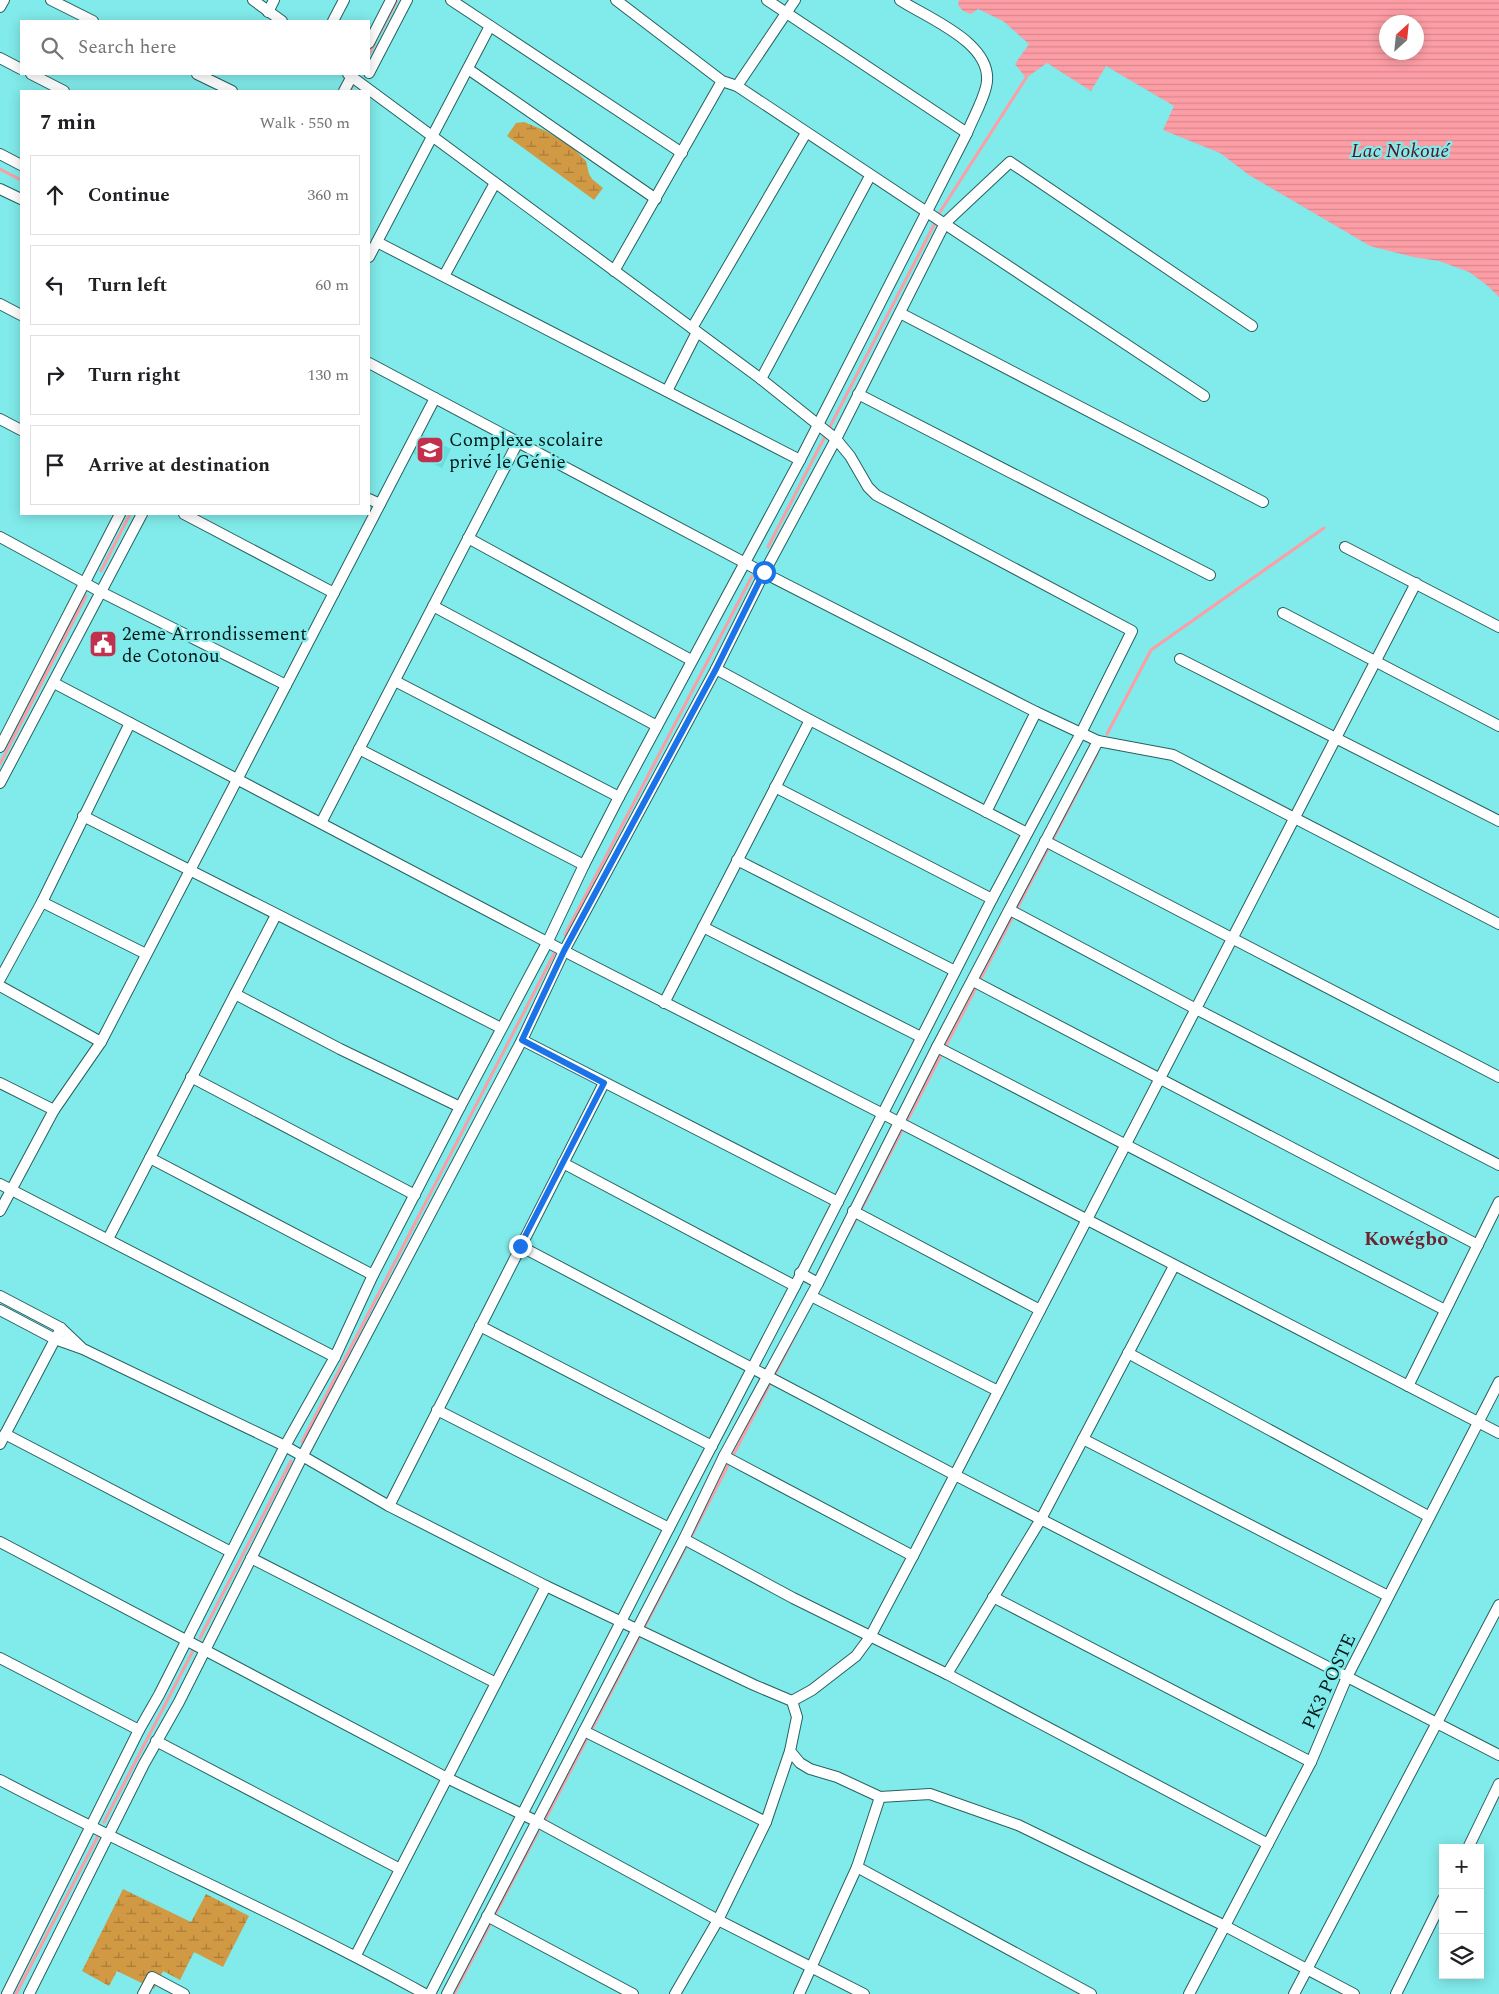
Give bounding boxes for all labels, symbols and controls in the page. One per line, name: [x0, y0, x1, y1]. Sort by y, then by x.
north arrow: [1379, 15, 1424, 60]
search box: [20, 20, 370, 75]
text: Search here: [78, 33, 177, 62]
icon: search: [38, 34, 66, 62]
text: 7 min: [40, 107, 96, 139]
text: Walk · 550 m: [259, 111, 350, 135]
water label: Lac Nokoué: [1351, 136, 1451, 166]
icon: ahead: [41, 181, 69, 209]
text: Continue: [88, 181, 170, 210]
text: 360 m: [307, 183, 349, 207]
icon: left: [41, 271, 69, 299]
text: Turn left: [88, 271, 167, 300]
text: 60 m: [315, 273, 349, 297]
icon: right: [41, 361, 69, 389]
text: Turn right: [88, 361, 181, 390]
text: 130 m: [307, 363, 349, 387]
place label: Complexe scolaire privé le Génie: [449, 426, 603, 477]
school or university icon: Complexe scolaire privé le Génie: [415, 435, 445, 465]
icon: arrive: [41, 451, 69, 479]
text: Arrive at destination: [88, 451, 270, 480]
route start: [753, 561, 776, 584]
place label: 2eme Arrondissement de Cotonou: [122, 620, 307, 671]
public building icon: 2eme Arrondissement de Cotonou: [88, 629, 118, 659]
district label: Kowégbo: [1364, 1224, 1448, 1254]
route end: [509, 1235, 532, 1258]
street label: PK3 POSTE: [1294, 1629, 1364, 1734]
map controls: [1439, 1844, 1484, 1979]
button: +: [1439, 1844, 1484, 1889]
button: −: [1439, 1889, 1484, 1934]
button: layers: [1439, 1934, 1484, 1979]

